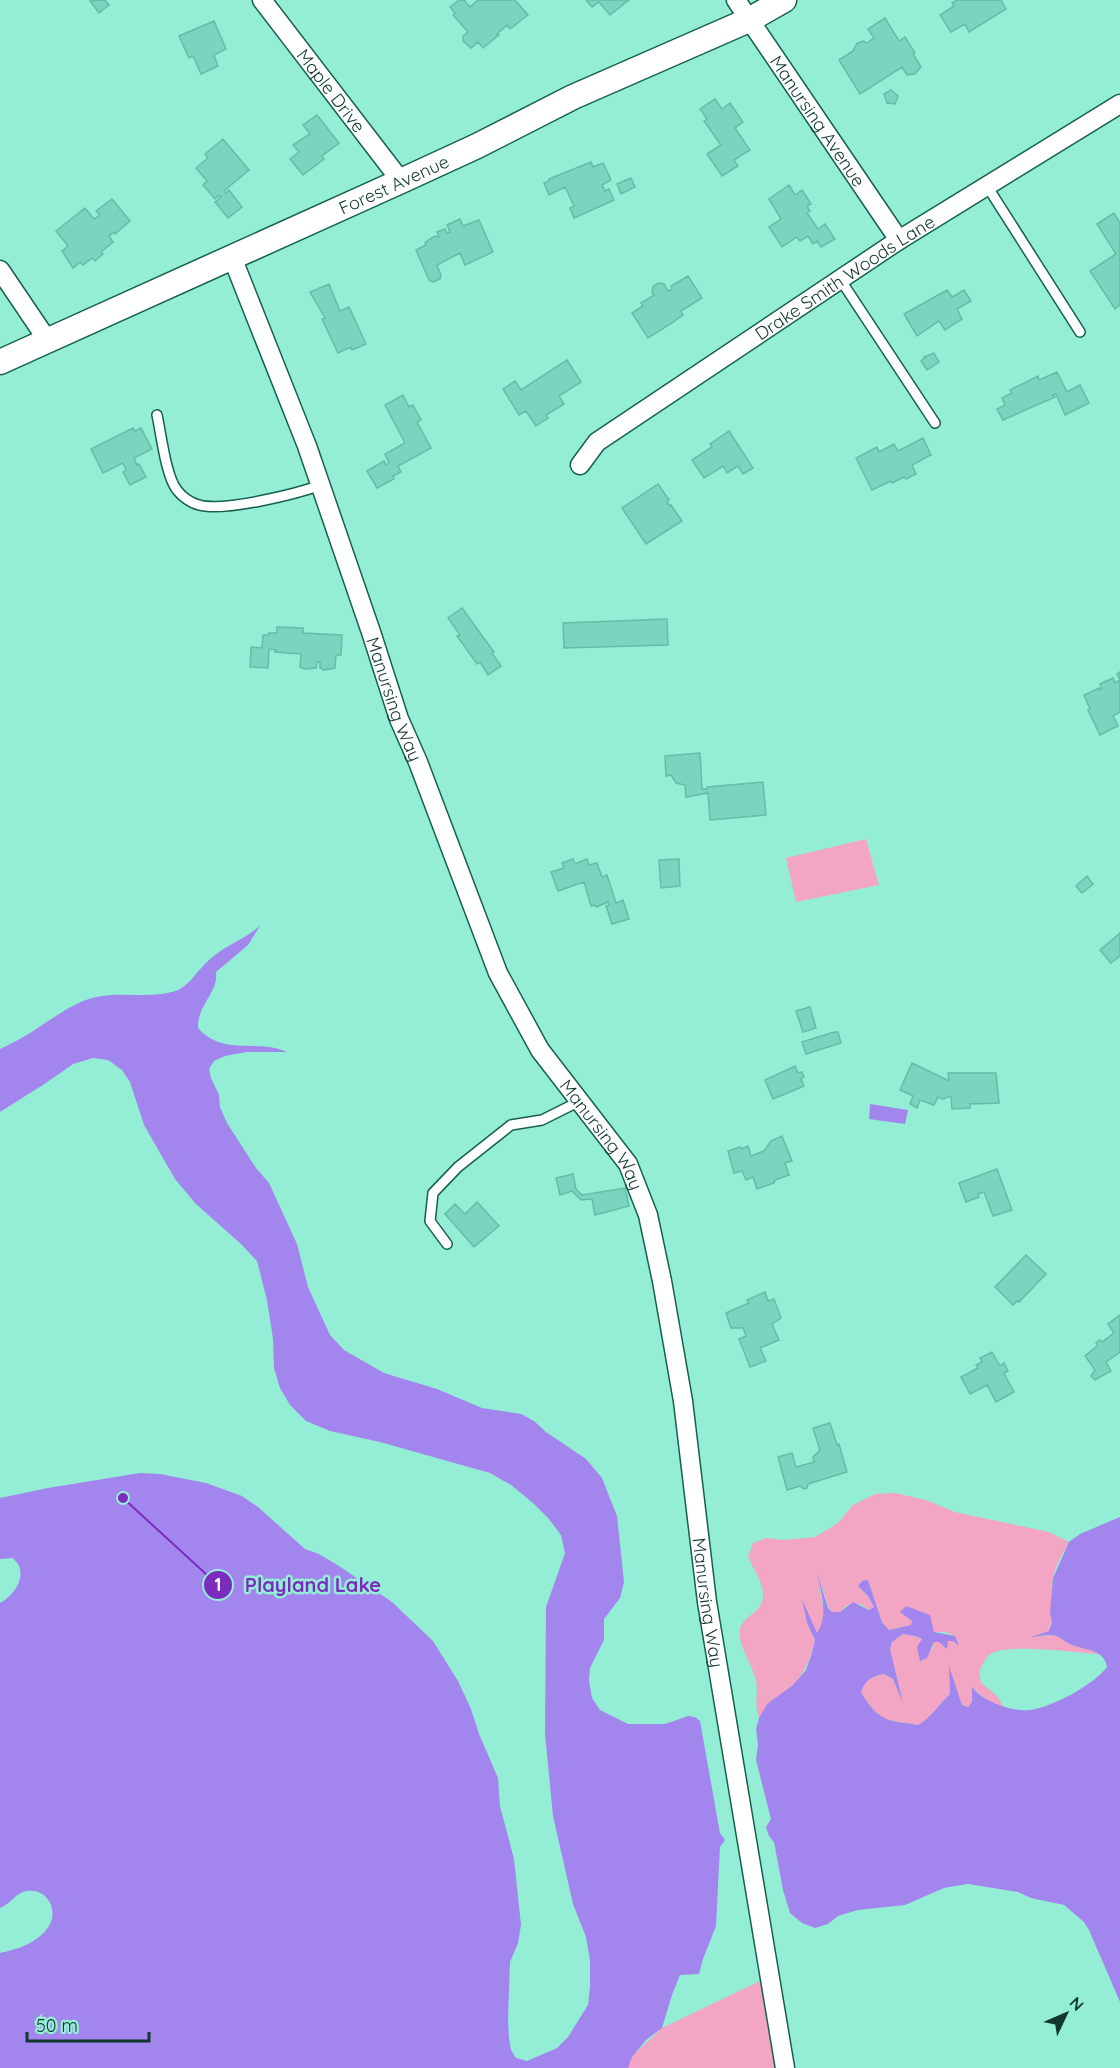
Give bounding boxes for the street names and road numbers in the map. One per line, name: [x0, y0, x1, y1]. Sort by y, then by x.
street label: Maple Drive: [292, 44, 371, 137]
street label: Manursing Avenue: [765, 51, 871, 191]
street label: Forest Avenue: [335, 149, 452, 219]
street label: Drake Smith Woods Lane: [750, 210, 939, 345]
street label: Manursing Way: [362, 634, 428, 765]
street label: Manursing Way: [555, 1075, 648, 1193]
street label: Manursing Way: [688, 1536, 729, 1669]

